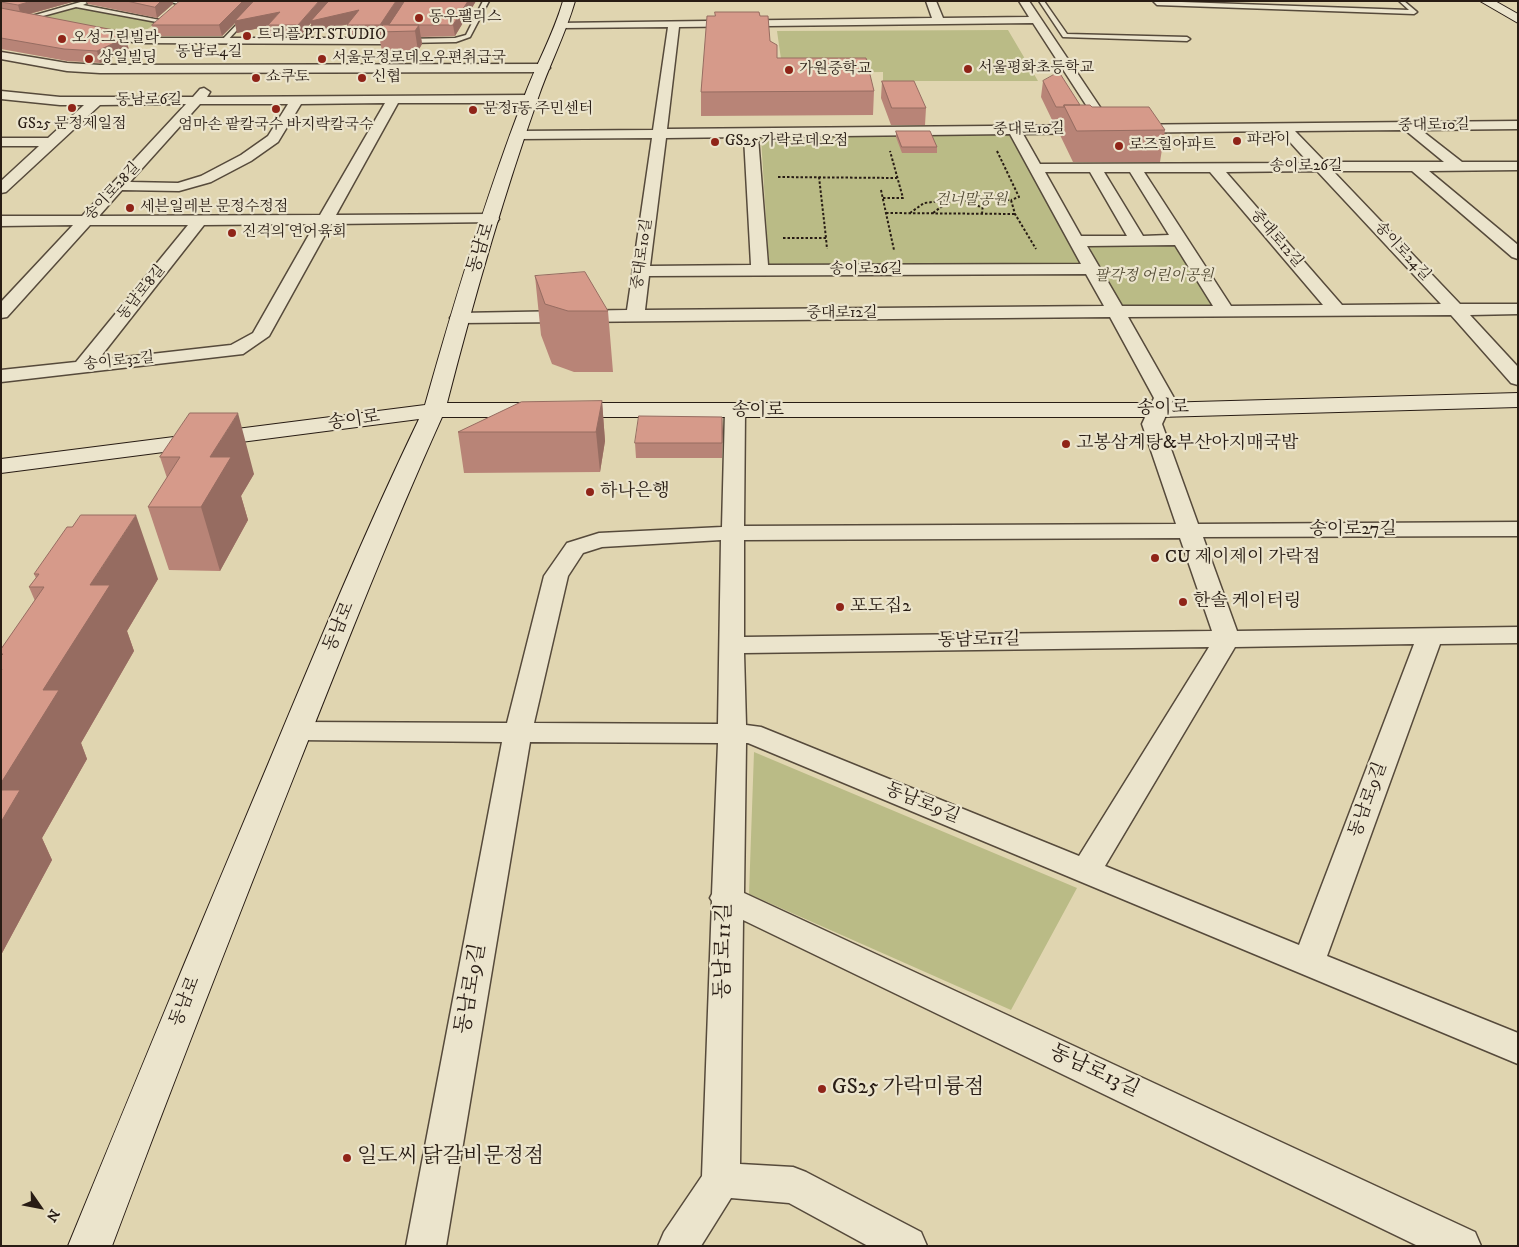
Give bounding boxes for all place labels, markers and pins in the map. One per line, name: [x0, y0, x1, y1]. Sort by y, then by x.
place label: 동우팰리스: [429, 9, 501, 27]
marker: 동우팰리스: [413, 12, 425, 24]
place label: 트리플 PT STUDIO: [257, 27, 386, 45]
place label: 오성그린빌라: [72, 30, 159, 48]
marker: 트리플 PT STUDIO: [241, 30, 253, 42]
marker: 오성그린빌라: [56, 33, 68, 45]
place label: 상일빌딩: [99, 50, 157, 68]
place label: 서울문정로데오우편취급국: [332, 50, 506, 68]
marker: 상일빌딩: [83, 53, 95, 65]
marker: 서울문정로데오우편취급국: [316, 53, 328, 65]
place label: 서울평화초등학교: [978, 60, 1094, 78]
place label: 가원중학교: [799, 61, 871, 79]
marker: 서울평화초등학교: [962, 63, 974, 75]
marker: 가원중학교: [783, 64, 795, 76]
place label: 쇼쿠토: [266, 69, 309, 87]
place label: 신협: [372, 69, 401, 87]
marker: 쇼쿠토: [250, 72, 262, 84]
marker: 신협: [356, 72, 368, 84]
place label: 문정1동 주민센터: [483, 101, 593, 119]
marker: GS25 문정제일점: [66, 102, 78, 114]
marker: 엄마손 팥칼국수 바지락칼국수: [270, 103, 282, 115]
marker: 문정1동 주민센터: [467, 104, 479, 116]
place label: GS25 문정제일점: [18, 116, 126, 134]
place label: 엄마손 팥칼국수 바지락칼국수: [179, 117, 373, 135]
place label: 파라이: [1247, 132, 1290, 150]
place label: GS25 가락로데오점: [725, 133, 848, 151]
marker: 파라이: [1231, 135, 1243, 147]
marker: GS25 가락로데오점: [709, 136, 721, 148]
place label: 로즈힐아파트: [1129, 137, 1216, 155]
marker: 로즈힐아파트: [1113, 140, 1125, 152]
place label: 세븐일레븐 문정수정점: [140, 199, 288, 217]
marker: 세븐일레븐 문정수정점: [124, 202, 136, 214]
place label: 진격의 연어육회: [242, 224, 347, 242]
marker: 진격의 연어육회: [226, 227, 238, 239]
place label: 고봉삼계탕&부산아지매국밥: [1076, 433, 1299, 455]
marker: 고봉삼계탕&부산아지매국밥: [1060, 438, 1072, 450]
place label: 하나은행: [600, 481, 670, 503]
marker: 하나은행: [584, 486, 596, 498]
place label: CU 제이제이 가락점: [1165, 547, 1320, 569]
marker: CU 제이제이 가락점: [1149, 552, 1161, 564]
place label: 한솔 케이터링: [1193, 591, 1301, 613]
place label: 포도집2: [850, 596, 911, 618]
marker: 한솔 케이터링: [1177, 596, 1189, 608]
marker: 포도집2: [834, 601, 846, 613]
place label: GS25 가락미륭점: [832, 1076, 984, 1102]
marker: GS25 가락미륭점: [816, 1083, 828, 1095]
place label: 일도씨 닭갈비문정점: [357, 1145, 544, 1171]
marker: 일도씨 닭갈비문정점: [341, 1152, 353, 1164]

